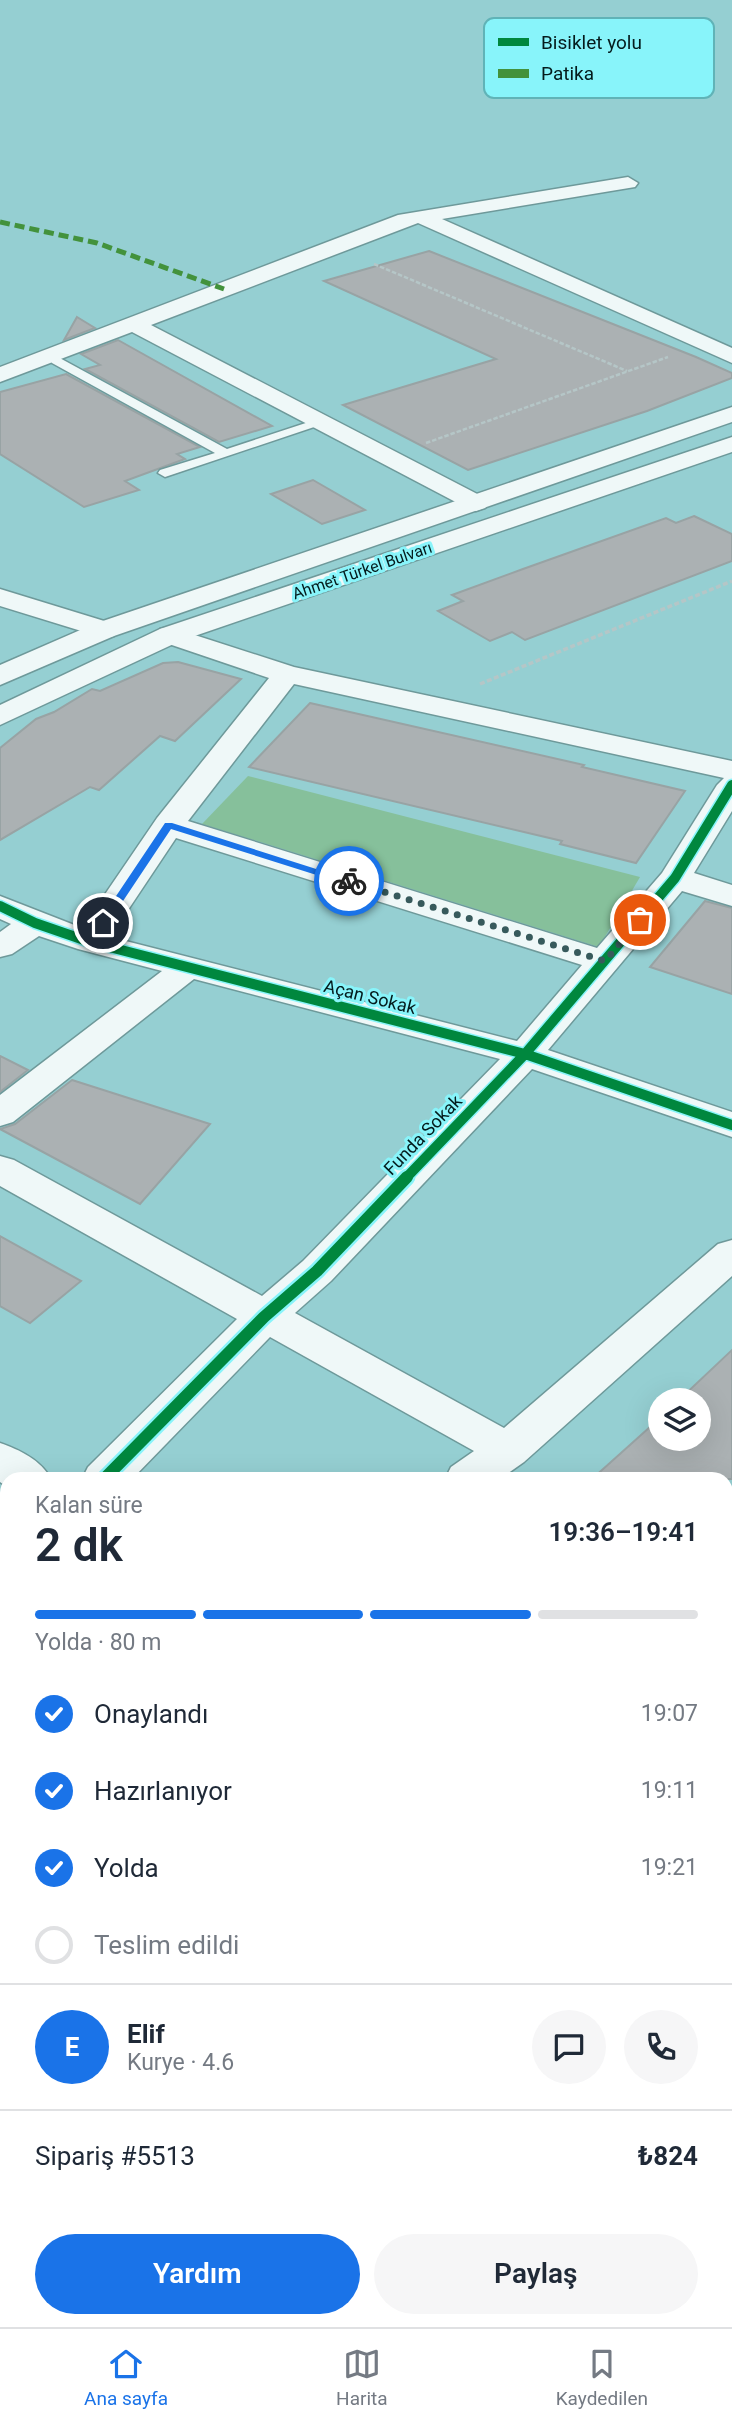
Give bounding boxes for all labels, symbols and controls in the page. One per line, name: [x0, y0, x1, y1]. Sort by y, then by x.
legend: [484, 18, 714, 98]
text: Bisiklet yolu: [541, 31, 642, 54]
text: Patika: [541, 62, 594, 85]
street label: Ahmet Türkel Bulvarı: [290, 538, 434, 603]
courier: [314, 846, 384, 916]
icon: bike: [330, 862, 368, 900]
pin: [610, 890, 670, 950]
pin: [73, 893, 133, 953]
icon: bag: [621, 901, 659, 939]
icon: home: [84, 904, 122, 942]
street label: Açan Sokak: [322, 975, 419, 1018]
street label: Funda Sokak: [379, 1090, 467, 1179]
map controls: [648, 1388, 711, 1451]
button: layers: [648, 1388, 711, 1451]
text: Kalan süre: [35, 1492, 143, 1519]
text: 19:36–19:41: [548, 1517, 698, 1547]
text: 2 dk: [35, 1518, 123, 1572]
text: Yolda · 80 m: [35, 1629, 161, 1656]
icon: check: [35, 1695, 73, 1733]
text: Onaylandı: [94, 1699, 208, 1729]
text: 19:07: [641, 1700, 698, 1727]
icon: check: [35, 1772, 73, 1810]
text: Hazırlanıyor: [94, 1776, 232, 1806]
text: 19:11: [641, 1777, 698, 1804]
icon: check: [35, 1849, 73, 1887]
text: Yolda: [94, 1853, 159, 1883]
text: 19:21: [641, 1854, 698, 1881]
text: Teslim edildi: [94, 1930, 239, 1960]
button: chat: [532, 2010, 606, 2084]
button: phone: [624, 2010, 698, 2084]
text: Elif: [127, 2019, 165, 2049]
text: E: [65, 2032, 79, 2062]
text: Kurye · 4.6: [127, 2049, 234, 2076]
text: Sipariş #5513: [35, 2141, 195, 2171]
text: ₺824: [638, 2141, 698, 2171]
button: Yardım: [35, 2234, 360, 2314]
button: Paylaş: [374, 2234, 698, 2314]
tab: Ana sayfa: [84, 2345, 168, 2410]
tab: Harita: [336, 2345, 388, 2410]
tab: Kaydedilen: [556, 2345, 648, 2410]

